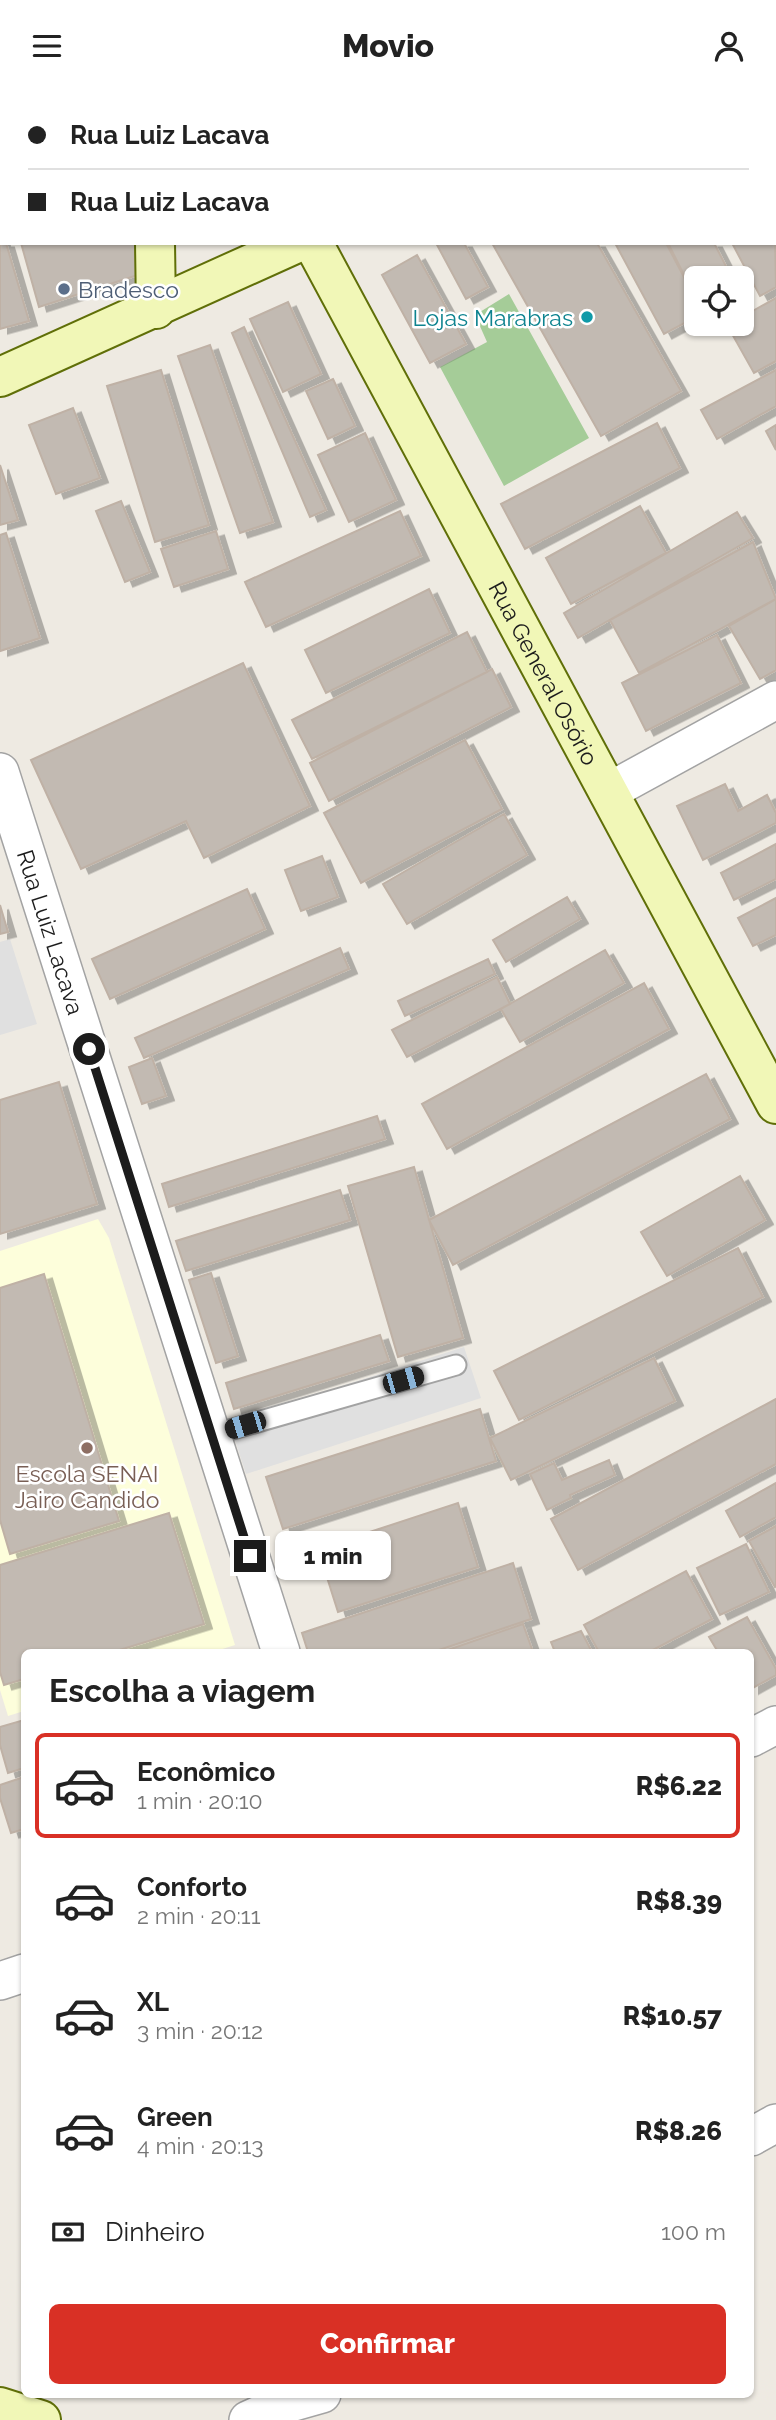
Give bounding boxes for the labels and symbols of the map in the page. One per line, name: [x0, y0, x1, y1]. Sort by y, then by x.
place label: Bradesco: [78, 276, 179, 303]
marker: Bradesco: [56, 281, 72, 297]
place label: Lojas Marabras: [412, 304, 573, 331]
marker: Lojas Marabras: [579, 309, 595, 325]
street label: Rua General Osório: [484, 576, 604, 769]
street label: Rua Luiz Lacava: [12, 846, 90, 1018]
route start: [73, 1033, 105, 1065]
car: [380, 1364, 427, 1396]
car: [222, 1409, 269, 1441]
marker: Escola SENAI Jairo Candido: [79, 1440, 95, 1456]
place label: Escola SENAI Jairo Candido: [15, 1460, 159, 1513]
callout: 1 min: [274, 1531, 390, 1581]
route end: [234, 1540, 266, 1572]

